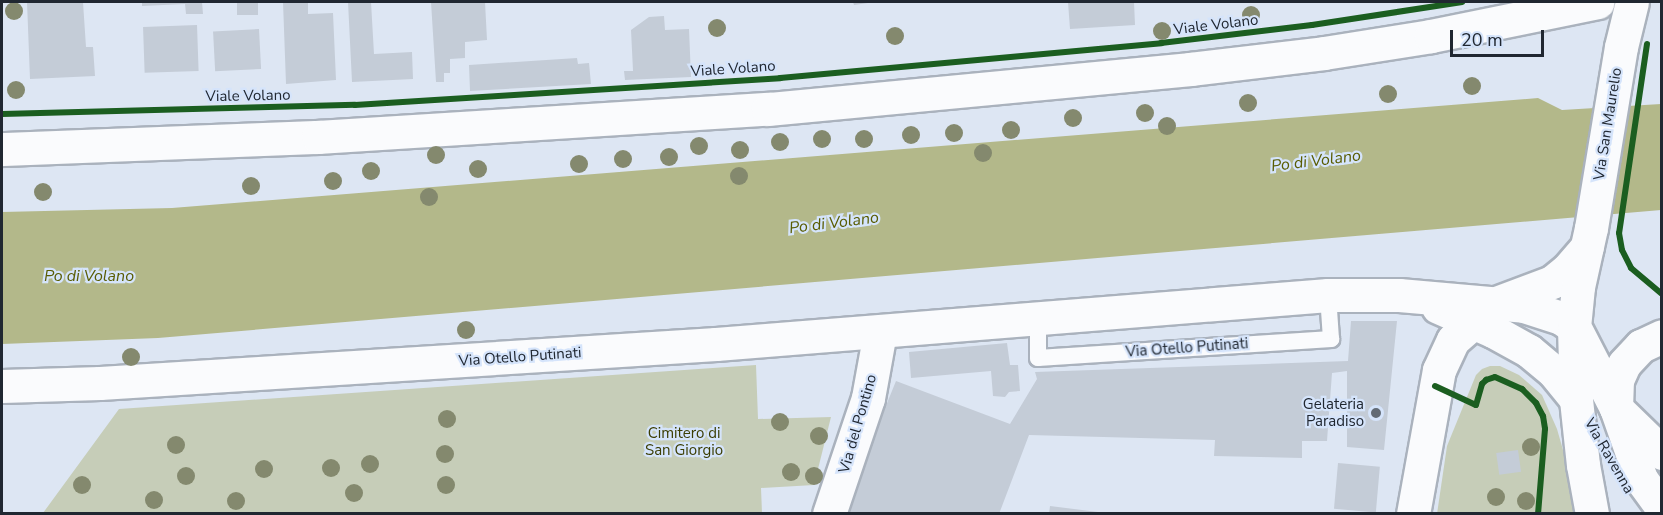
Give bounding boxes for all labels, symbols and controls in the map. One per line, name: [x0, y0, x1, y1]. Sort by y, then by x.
street label: Viale Volano: [1173, 11, 1259, 39]
scale bar: [1453, 18, 1548, 56]
text: 20 m: [1461, 28, 1503, 52]
street label: Viale Volano: [690, 57, 776, 81]
street label: Via San Maurelio: [1590, 66, 1626, 182]
street label: Viale Volano: [205, 86, 291, 106]
water label: Po di Volano: [1270, 146, 1362, 176]
water label: Po di Volano: [788, 208, 880, 238]
water label: Po di Volano: [44, 266, 134, 286]
street label: Via Otello Putinati: [1125, 335, 1249, 361]
street label: Via Otello Putinati: [458, 344, 582, 370]
street label: Via del Pontino: [835, 372, 881, 476]
place label: Gelateria Paradiso: [1303, 395, 1364, 430]
marker: Gelateria Paradiso: [1369, 406, 1383, 420]
street label: Via Ravenna: [1580, 415, 1638, 497]
park label: Cimitero di San Giorgio: [645, 424, 723, 459]

